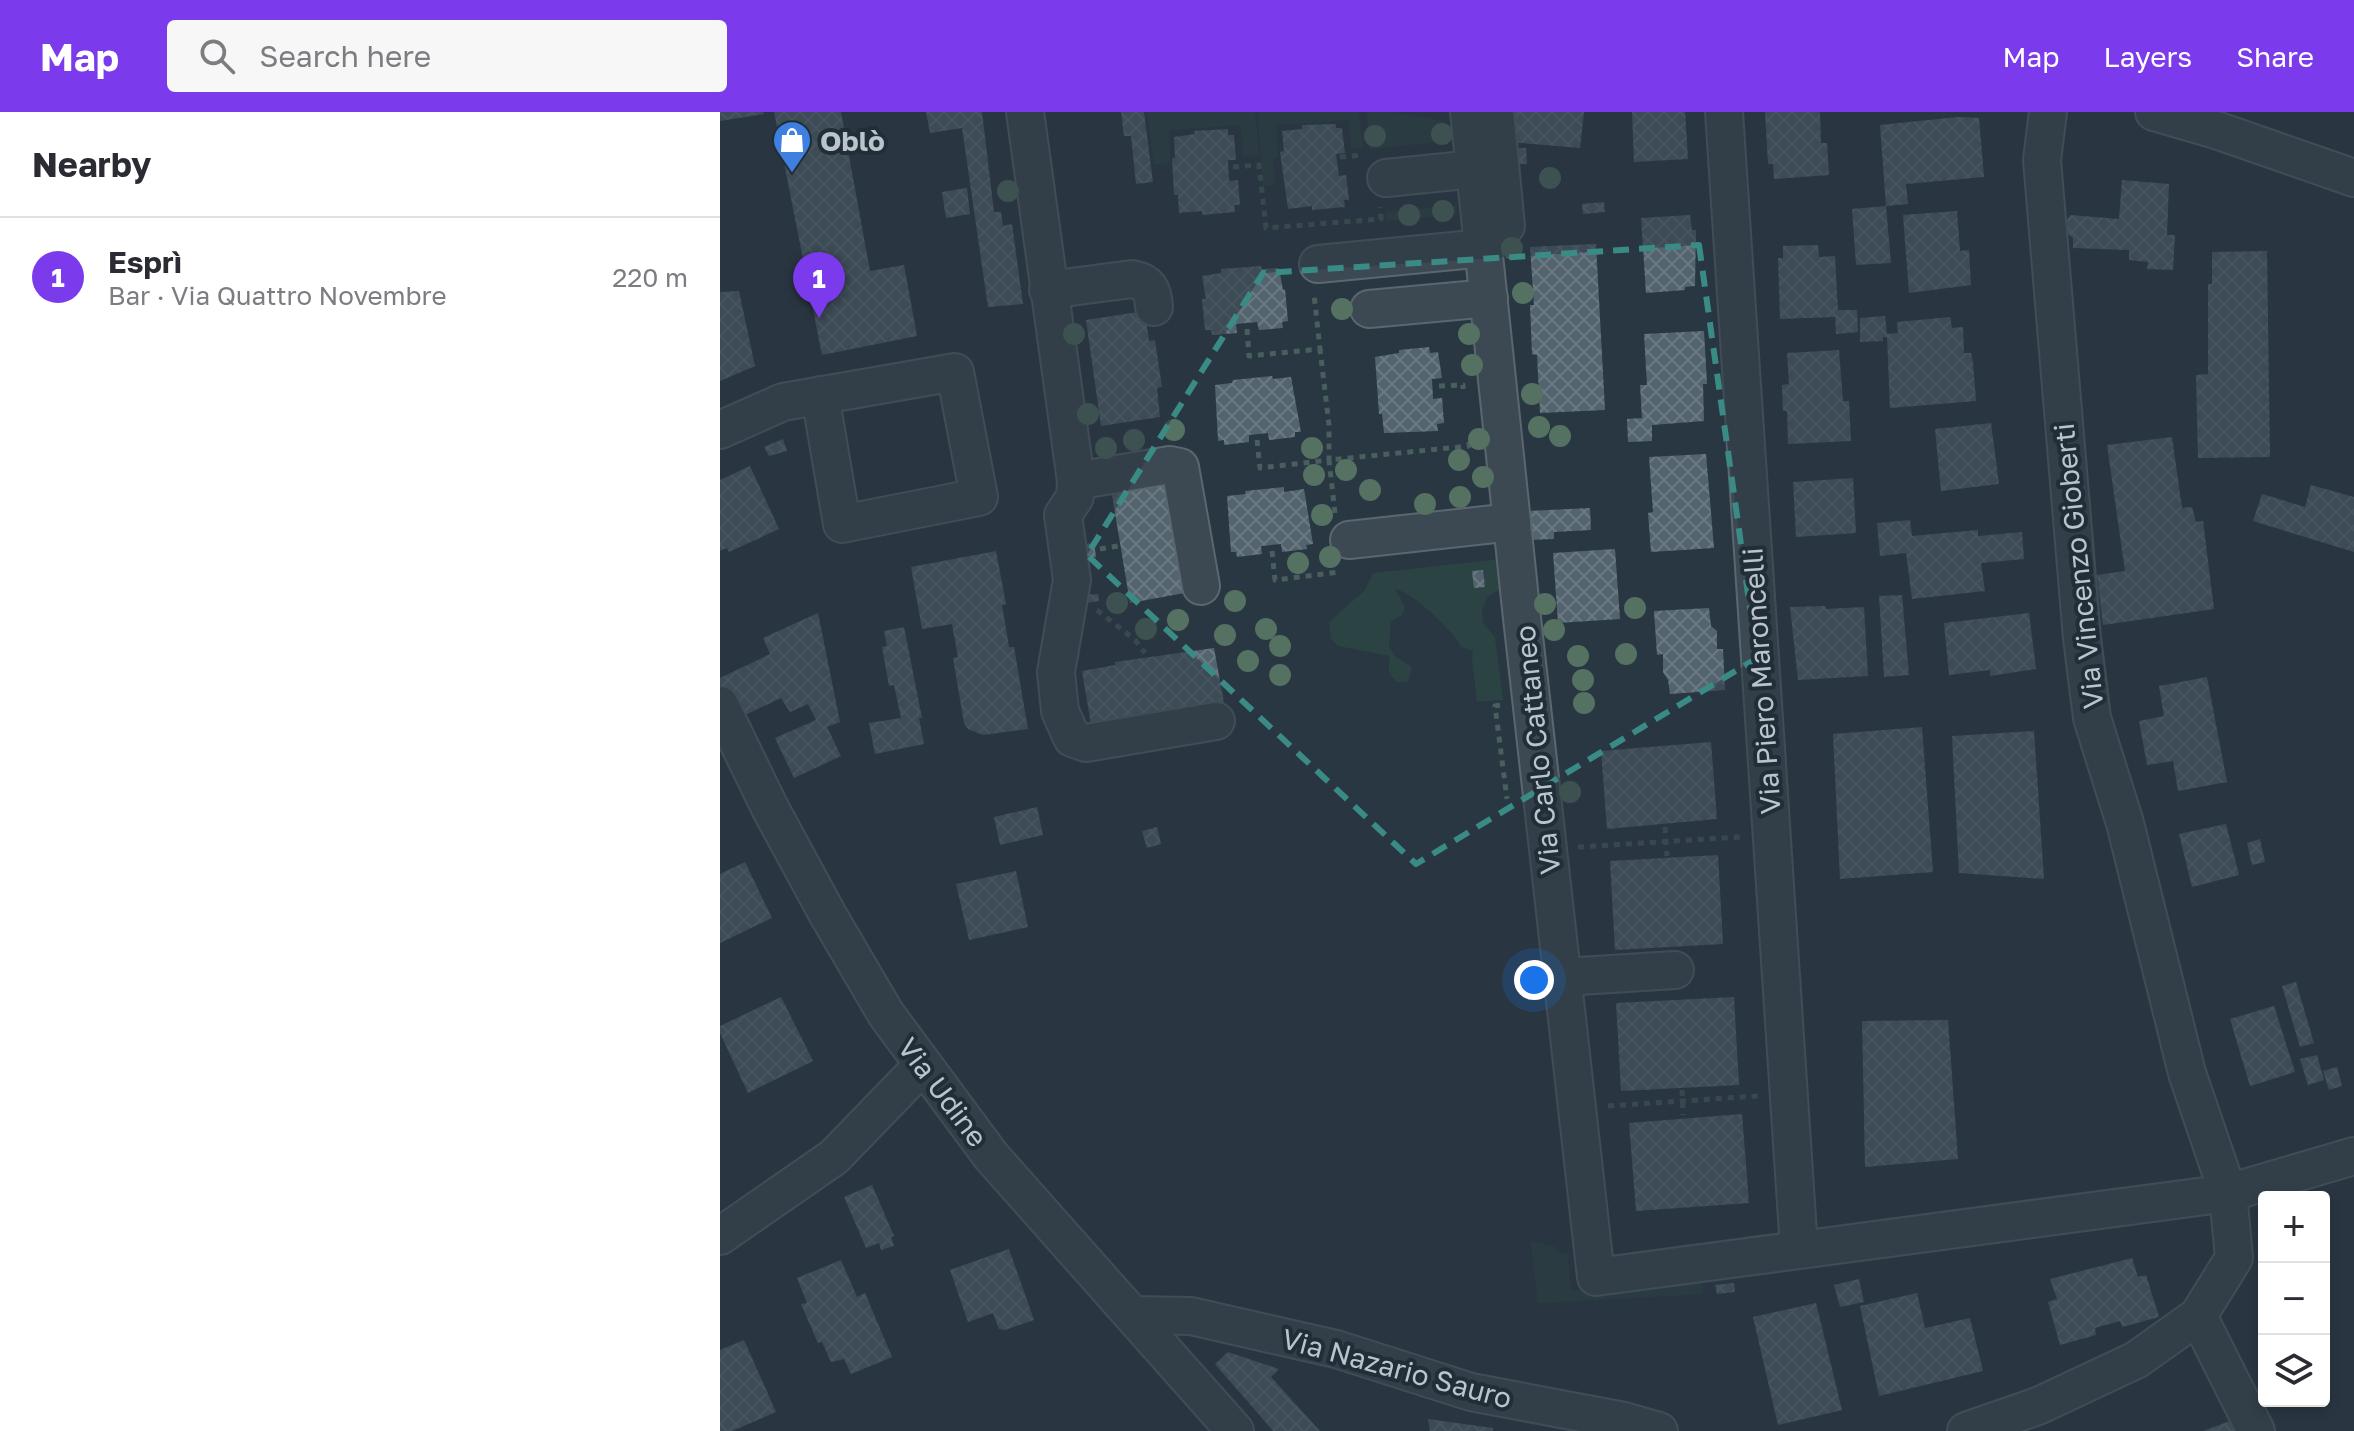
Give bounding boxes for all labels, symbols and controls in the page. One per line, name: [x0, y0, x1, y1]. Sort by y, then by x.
search box: [167, 20, 727, 92]
text: Map: [40, 34, 119, 79]
icon: search: [195, 34, 239, 78]
text: Search here: [259, 38, 431, 74]
text: Map: [2002, 40, 2060, 73]
text: Layers: [2104, 40, 2192, 73]
text: Share: [2236, 40, 2314, 73]
shop icon: Oblò: [771, 119, 813, 174]
place label: Oblò: [820, 124, 885, 157]
text: Nearby: [32, 144, 152, 184]
text: Esprì: [108, 244, 182, 280]
pin: 1: [793, 252, 845, 318]
text: 1: [51, 262, 65, 293]
text: 220 m: [612, 262, 688, 293]
text: Bar · Via Quattro Novembre: [108, 280, 446, 311]
street label: Via Vincenzo Gioberti: [2047, 422, 2109, 710]
street label: Via Piero Maroncelli: [1735, 547, 1787, 815]
street label: Via Carlo Cattaneo: [1508, 624, 1566, 876]
your location: [1514, 960, 1554, 1000]
street label: Via Udine: [891, 1031, 995, 1153]
map controls: [2258, 1191, 2330, 1407]
button: +: [2258, 1191, 2330, 1263]
button: −: [2258, 1263, 2330, 1335]
street label: Via Nazario Sauro: [1278, 1321, 1516, 1415]
button: layers: [2258, 1335, 2330, 1407]

